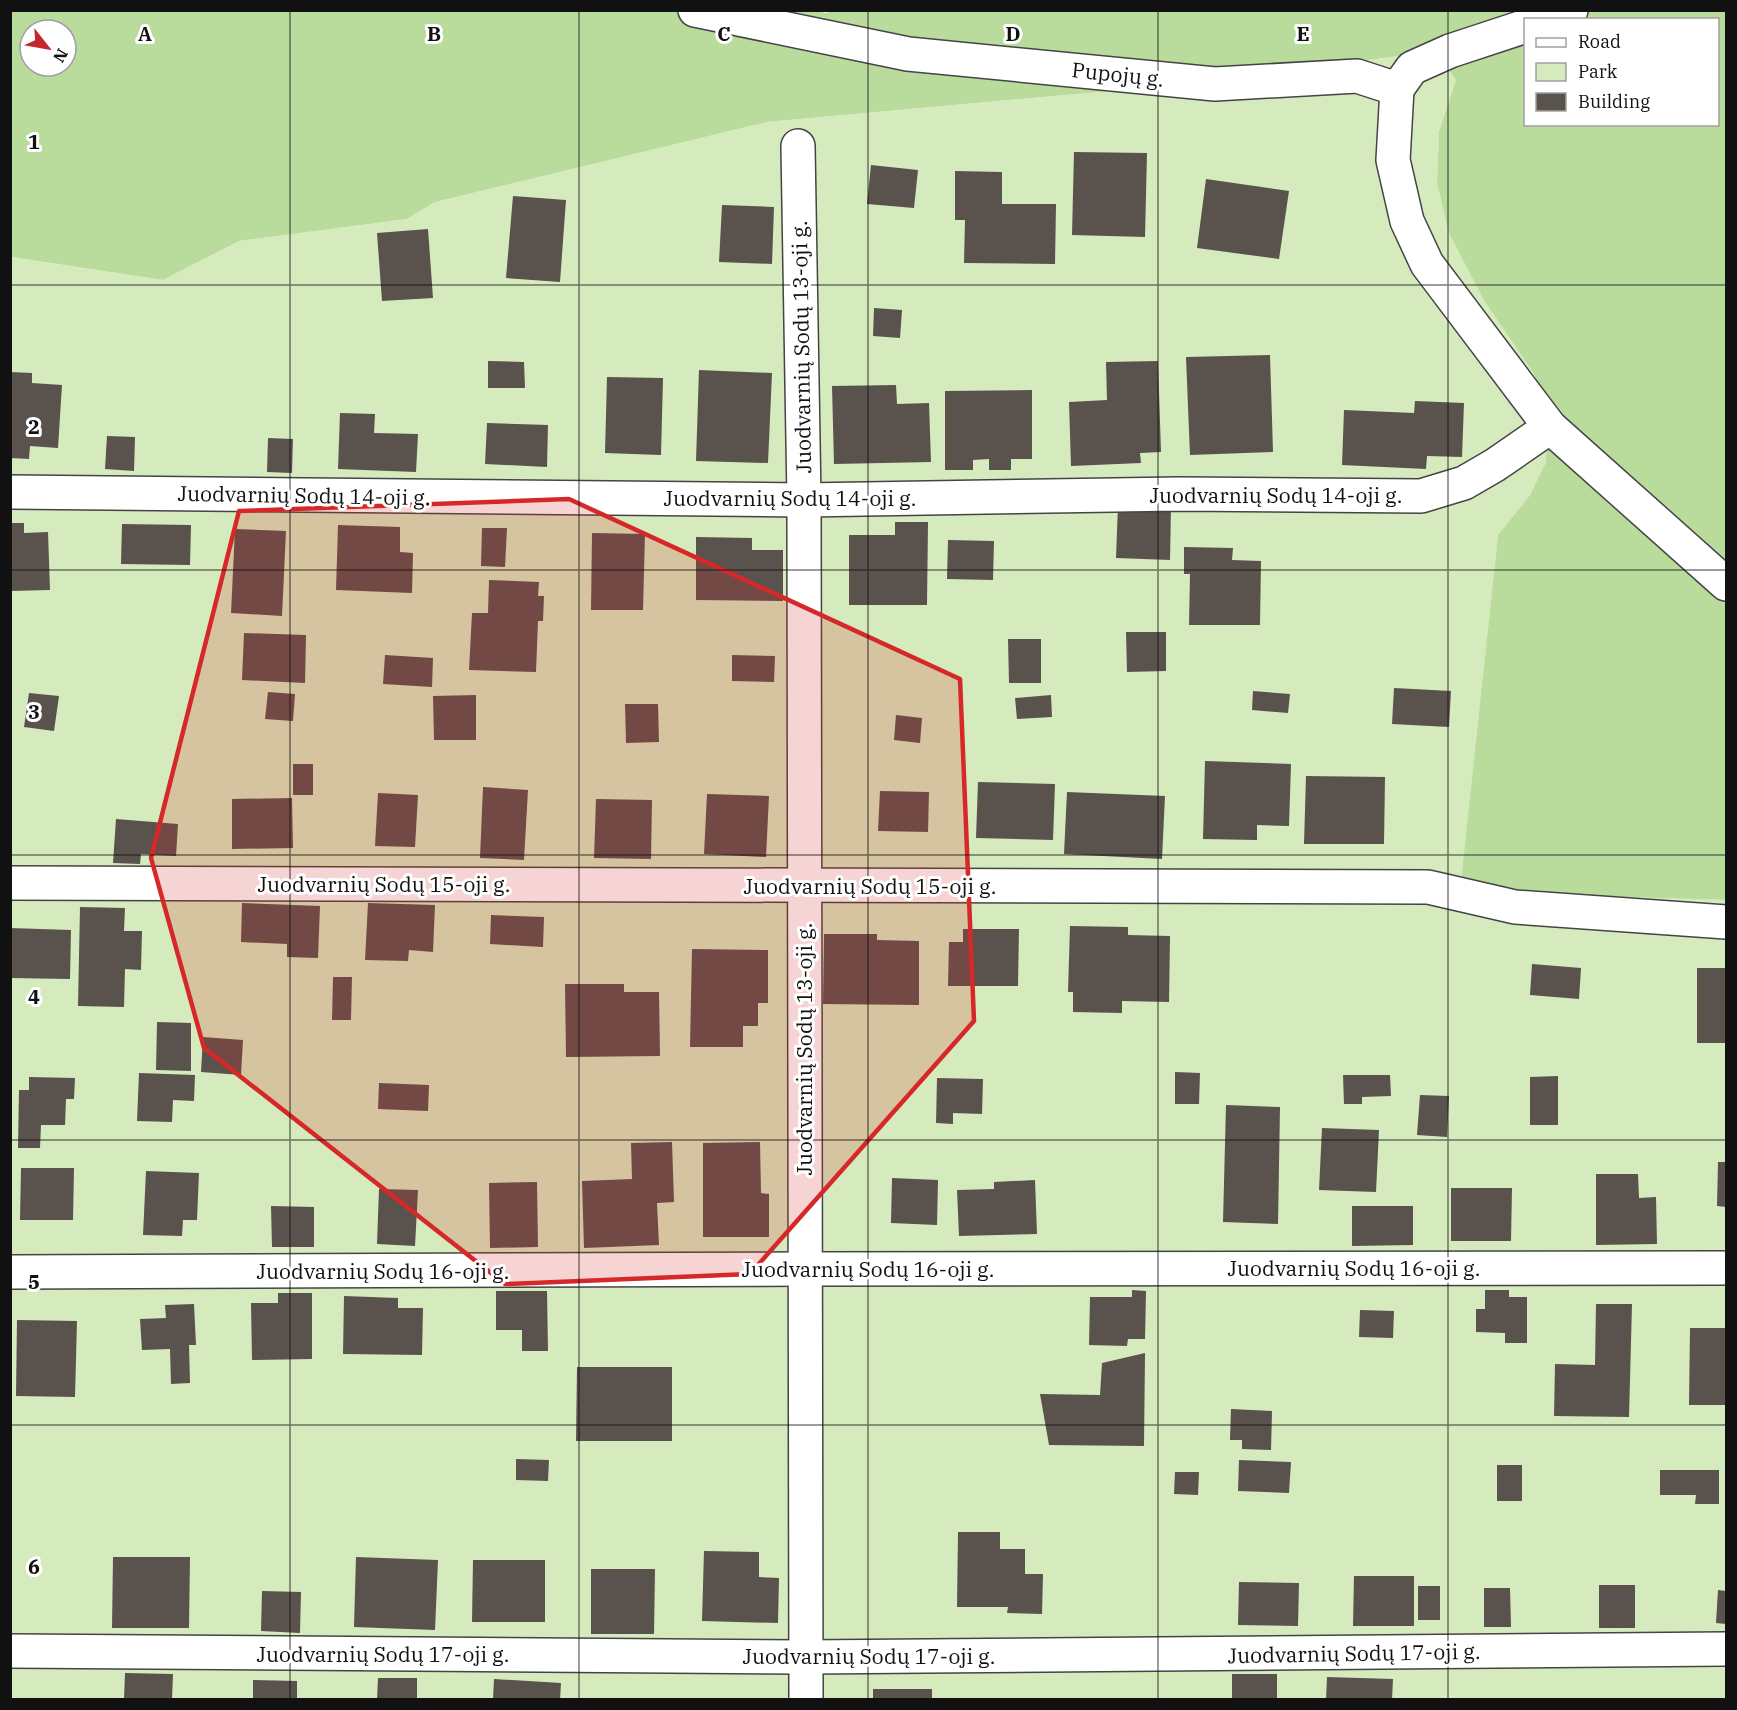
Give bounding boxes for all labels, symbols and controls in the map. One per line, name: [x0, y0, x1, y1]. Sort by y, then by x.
north arrow: [18, 18, 78, 78]
legend: [1524, 18, 1719, 126]
text: A: [138, 20, 152, 47]
text: B: [427, 20, 441, 47]
text: C: [717, 20, 731, 47]
text: D: [1005, 20, 1021, 47]
text: E: [1296, 20, 1310, 47]
text: Road: [1578, 30, 1621, 53]
text: N: [49, 45, 73, 66]
street label: Pupojų g.: [1070, 55, 1166, 93]
text: Park: [1578, 60, 1618, 83]
text: Building: [1578, 90, 1650, 113]
text: 1: [28, 128, 40, 155]
street label: Juodvarnių Sodų 13-oji g.: [785, 220, 817, 474]
text: 2: [28, 413, 40, 440]
street label: Juodvarnių Sodų 14-oji g.: [177, 479, 431, 511]
street label: Juodvarnių Sodų 14-oji g.: [1150, 481, 1402, 509]
street label: Juodvarnių Sodų 14-oji g.: [664, 484, 916, 512]
text: 3: [28, 698, 40, 725]
street label: Juodvarnių Sodų 15-oji g.: [258, 870, 510, 898]
street label: Juodvarnių Sodų 15-oji g.: [744, 872, 996, 900]
street label: Juodvarnių Sodų 13-oji g.: [790, 923, 818, 1175]
text: 4: [28, 983, 40, 1010]
street label: Juodvarnių Sodų 16-oji g.: [1228, 1254, 1480, 1282]
street label: Juodvarnių Sodų 16-oji g.: [742, 1255, 994, 1283]
street label: Juodvarnių Sodų 16-oji g.: [257, 1257, 509, 1285]
text: 5: [28, 1268, 40, 1295]
text: 6: [28, 1553, 40, 1580]
street label: Juodvarnių Sodų 17-oji g.: [1227, 1637, 1481, 1669]
street label: Juodvarnių Sodų 17-oji g.: [257, 1640, 509, 1668]
street label: Juodvarnių Sodų 17-oji g.: [743, 1642, 995, 1670]

